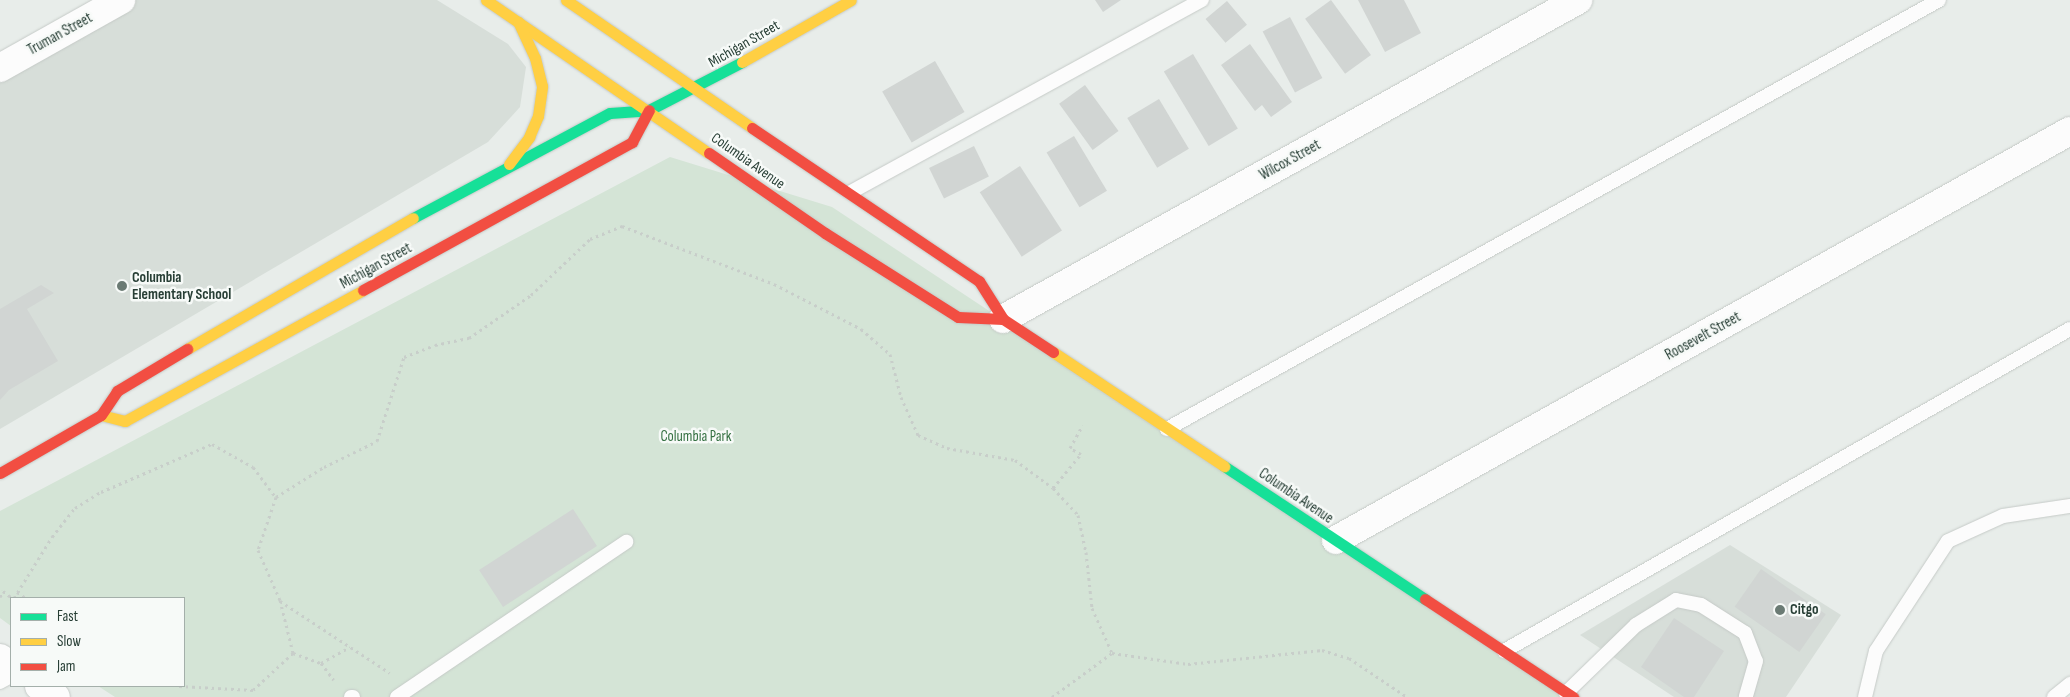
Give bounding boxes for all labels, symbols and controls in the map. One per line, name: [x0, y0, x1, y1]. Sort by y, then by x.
street label: Truman Street: [24, 9, 96, 59]
street label: Michigan Street: [705, 16, 783, 72]
street label: Columbia Avenue: [708, 129, 788, 193]
street label: Wilcox Street: [1256, 136, 1324, 184]
street label: Michigan Street: [337, 239, 415, 293]
place label: Columbia Elementary School: [132, 268, 231, 303]
marker: Columbia Elementary School: [116, 280, 128, 292]
street label: Roosevelt Street: [1662, 308, 1744, 364]
park label: Columbia Park: [660, 428, 732, 446]
street label: Columbia Avenue: [1255, 465, 1337, 527]
legend: [10, 597, 185, 687]
place label: Citgo: [1790, 601, 1818, 619]
marker: Citgo: [1774, 604, 1786, 616]
text: Fast: [57, 607, 78, 626]
text: Slow: [57, 632, 81, 651]
text: Jam: [57, 657, 75, 676]

